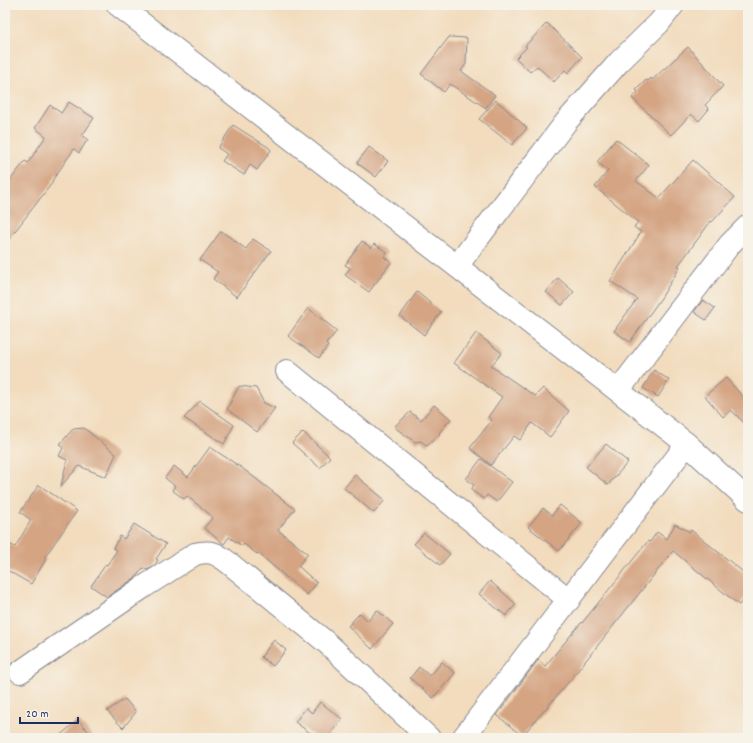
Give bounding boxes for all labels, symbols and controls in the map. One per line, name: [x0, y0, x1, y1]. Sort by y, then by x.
scale bar: [20, 699, 78, 725]
text: 20 m: [26, 706, 49, 723]

